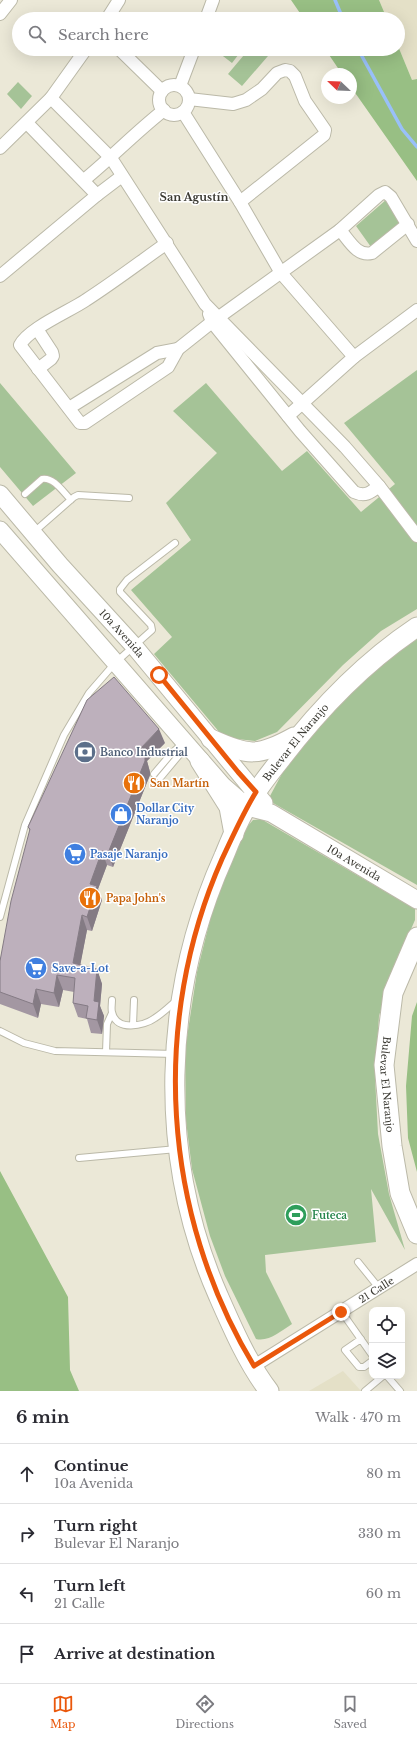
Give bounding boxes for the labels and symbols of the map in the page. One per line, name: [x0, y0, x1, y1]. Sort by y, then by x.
north arrow: [321, 68, 357, 104]
district label: San Agustín: [160, 190, 228, 204]
street label: 10a Avenida: [96, 606, 147, 661]
route start: [150, 666, 168, 684]
street label: Bulevar El Naranjo: [260, 701, 332, 784]
bank icon: Banco Industrial: [72, 739, 98, 765]
place label: Banco Industrial: [100, 746, 188, 759]
restaurant icon: San Martín: [121, 770, 147, 796]
place label: San Martín: [150, 777, 210, 790]
shop icon: Dollar City Naranjo: [108, 801, 134, 827]
place label: Dollar City Naranjo: [136, 802, 195, 827]
supermarket icon: Pasaje Naranjo: [62, 841, 88, 867]
street label: 10a Avenida: [324, 842, 384, 884]
place label: Pasaje Naranjo: [90, 848, 168, 861]
restaurant icon: Papa John's: [77, 885, 103, 911]
place label: Papa John's: [106, 892, 166, 905]
supermarket icon: Save-a-Lot: [23, 955, 49, 981]
place label: Save-a-Lot: [52, 962, 109, 975]
street label: Bulevar El Naranjo: [377, 1036, 397, 1134]
sports icon: Futeca: [283, 1202, 309, 1228]
place label: Futeca: [312, 1209, 347, 1222]
street label: 21 Calle: [356, 1274, 397, 1306]
route end: [332, 1303, 350, 1321]

